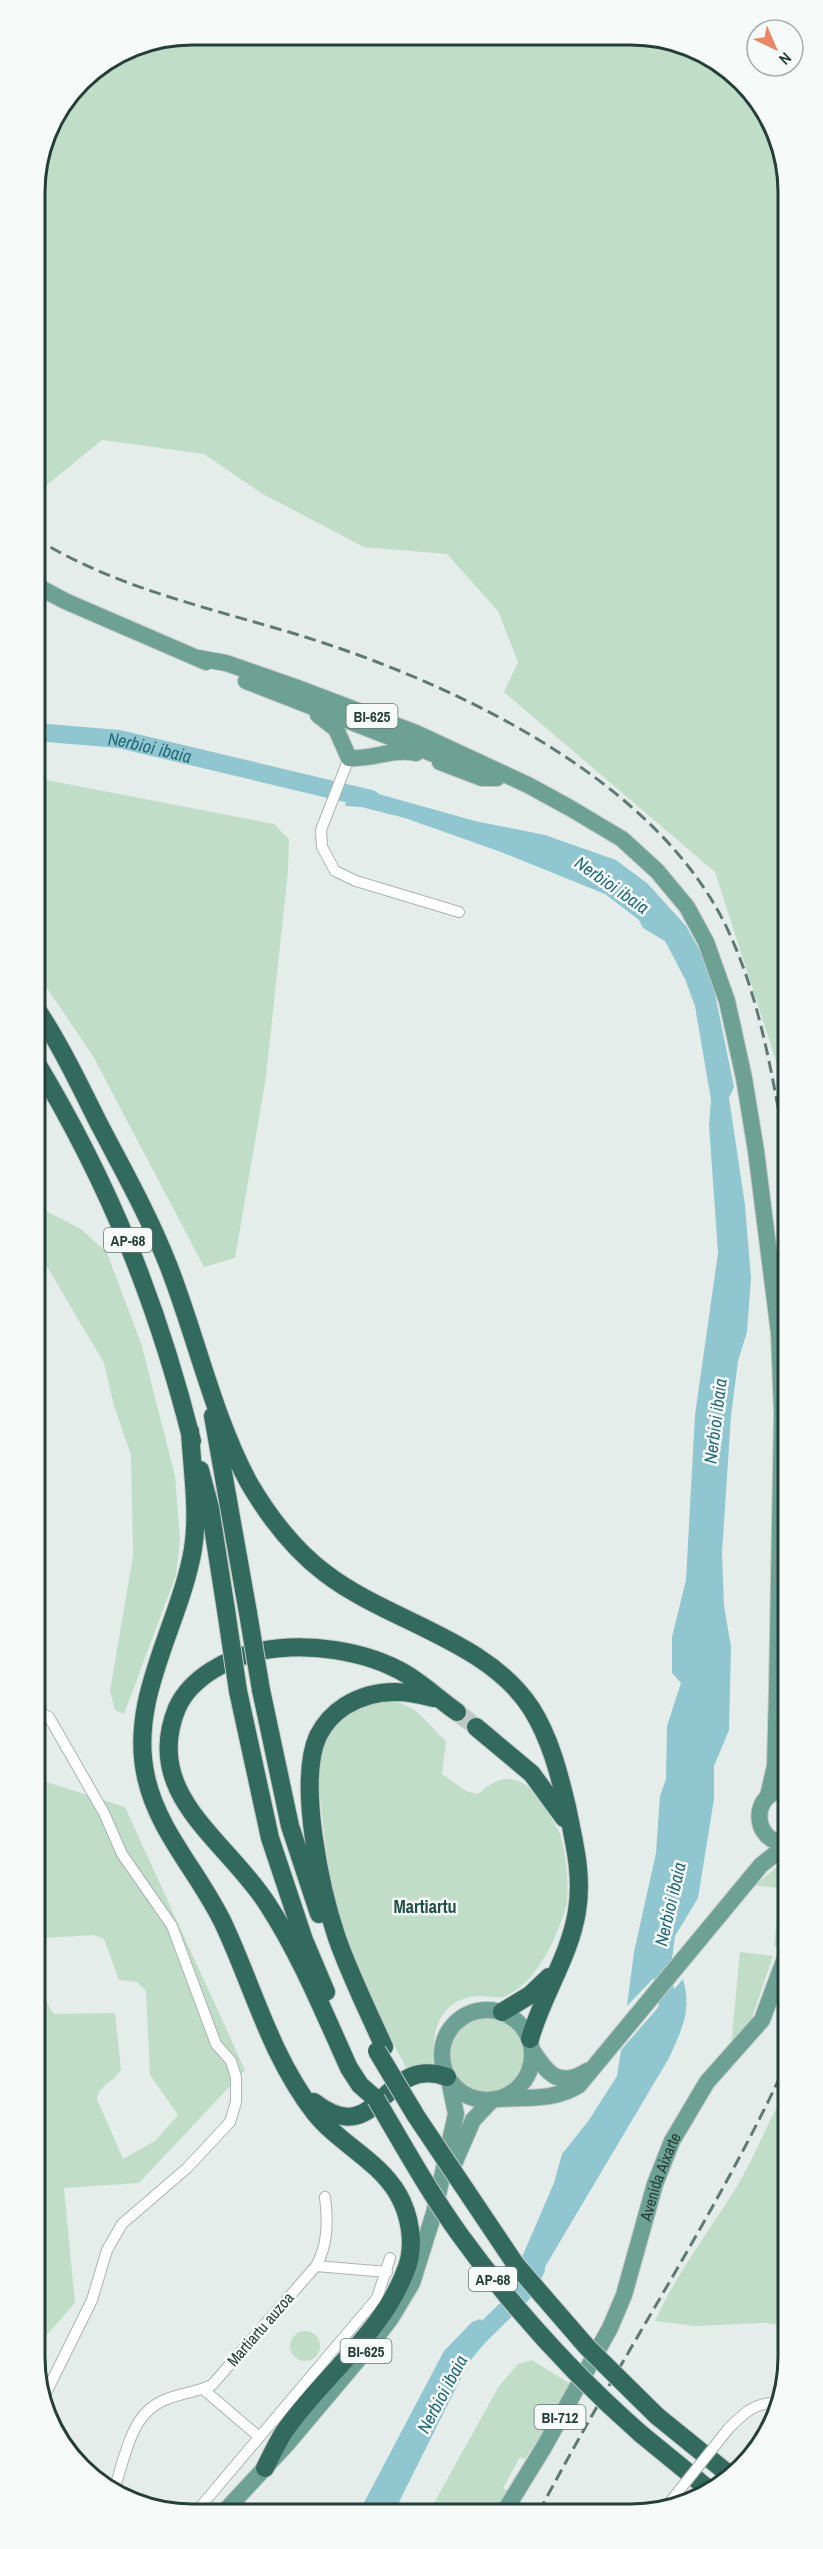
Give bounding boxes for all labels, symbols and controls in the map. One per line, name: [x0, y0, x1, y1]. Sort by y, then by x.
north arrow: [745, 18, 805, 78]
text: N: [774, 48, 796, 70]
road number: BI-625: [346, 704, 398, 728]
water label: Nerbioi ibaia: [107, 726, 194, 768]
water label: Nerbioi ibaia: [570, 850, 654, 920]
road number: AP-68: [104, 1228, 152, 1252]
water label: Nerbioi ibaia: [697, 1377, 733, 1465]
water label: Nerbioi ibaia: [648, 1860, 692, 1948]
district label: Martiartu: [393, 1894, 457, 1919]
street label: Avenida Aixarte: [634, 2128, 686, 2224]
road number: AP-68: [469, 2267, 517, 2291]
street label: Martiartu auzoa: [222, 2287, 299, 2371]
road number: BI-625: [340, 2339, 392, 2363]
water label: Nerbioi ibaia: [411, 2350, 473, 2438]
road number: BI-712: [534, 2405, 586, 2429]

